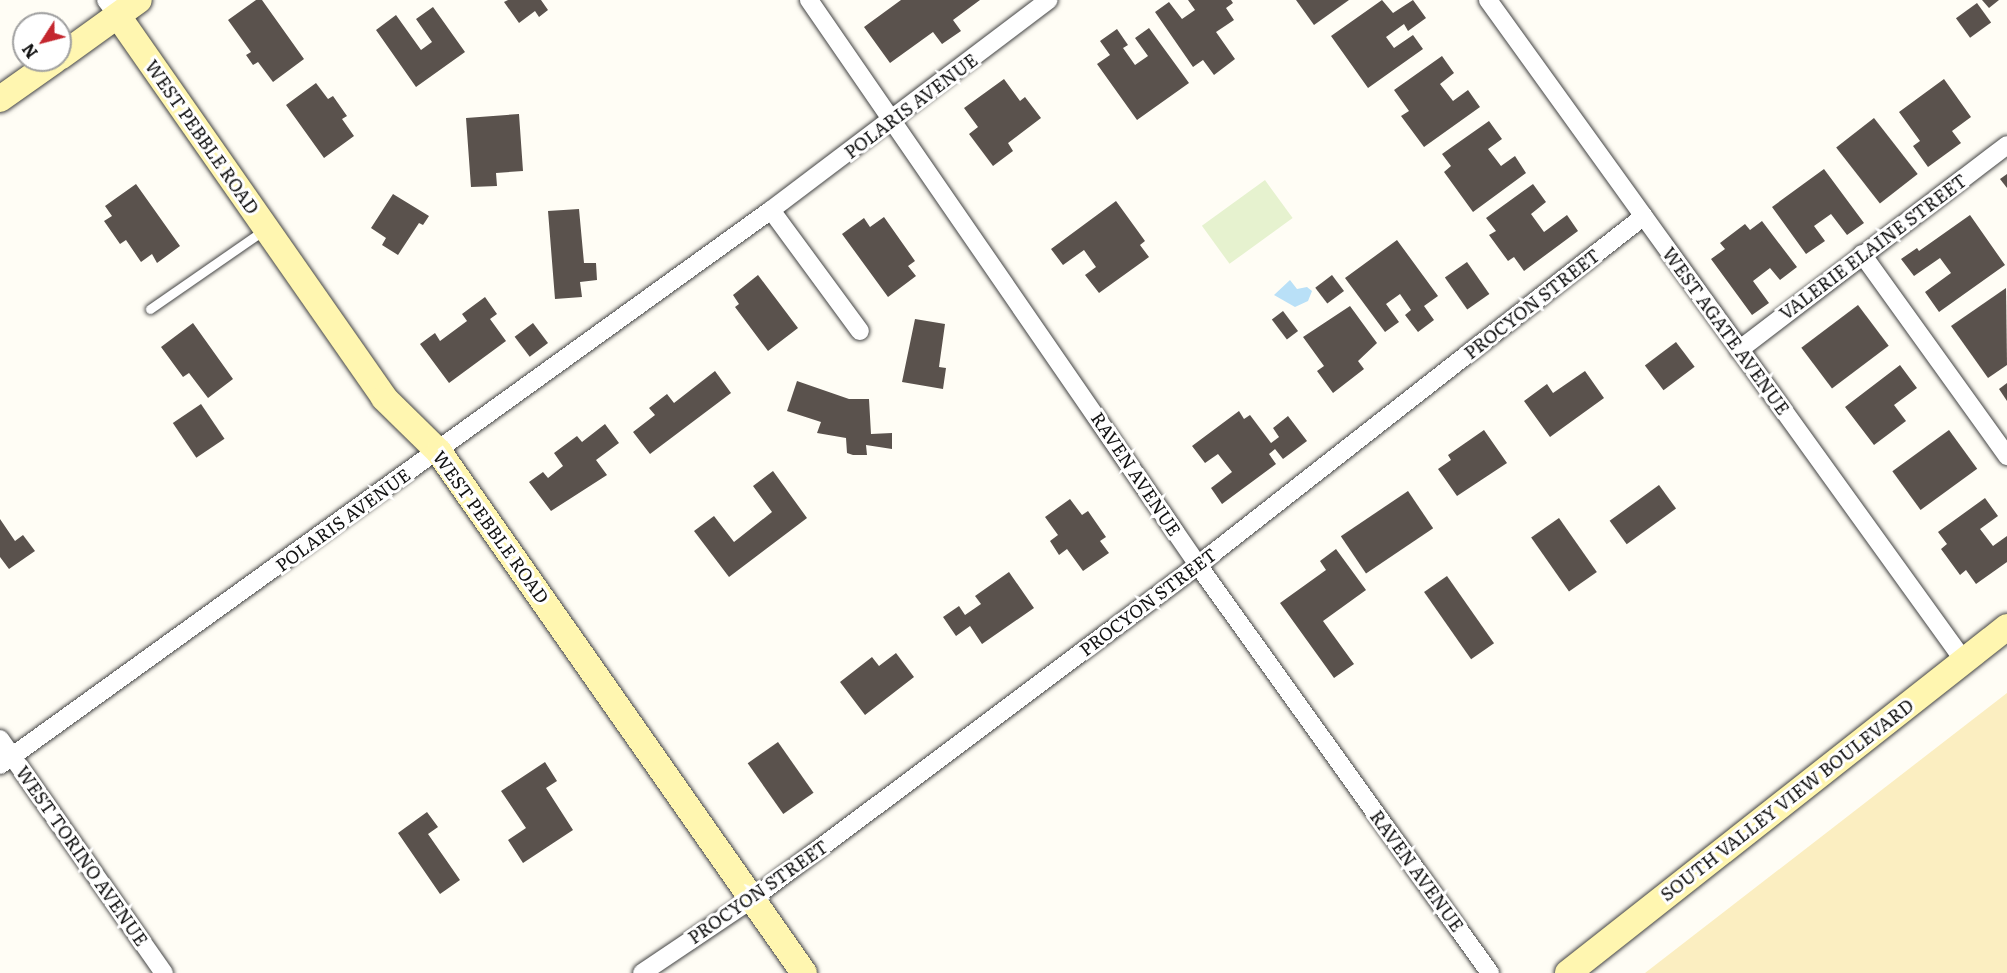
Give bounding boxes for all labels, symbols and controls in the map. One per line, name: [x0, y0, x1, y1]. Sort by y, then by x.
north arrow: [12, 12, 72, 72]
text: N: [15, 39, 43, 64]
street label: POLARIS AVENUE: [840, 49, 982, 163]
street label: WEST PEBBLE ROAD: [141, 56, 263, 218]
street label: VALERIE ELAINE STREET: [1775, 170, 1971, 324]
street label: WEST AGATE AVENUE: [1658, 243, 1794, 419]
street label: PROCYON STREET: [1460, 244, 1604, 364]
street label: RAVEN AVENUE: [1087, 408, 1185, 540]
street label: WEST PEBBLE ROAD: [428, 447, 554, 607]
street label: POLARIS AVENUE: [271, 464, 415, 576]
street label: PROCYON STREET: [1075, 543, 1221, 661]
street label: SOUTH VALLEY VIEW BOULEVARD: [1656, 694, 1918, 906]
street label: WEST TORINO AVENUE: [12, 762, 152, 950]
street label: RAVEN AVENUE: [1366, 806, 1468, 936]
street label: PROCYON STREET: [684, 836, 832, 948]

